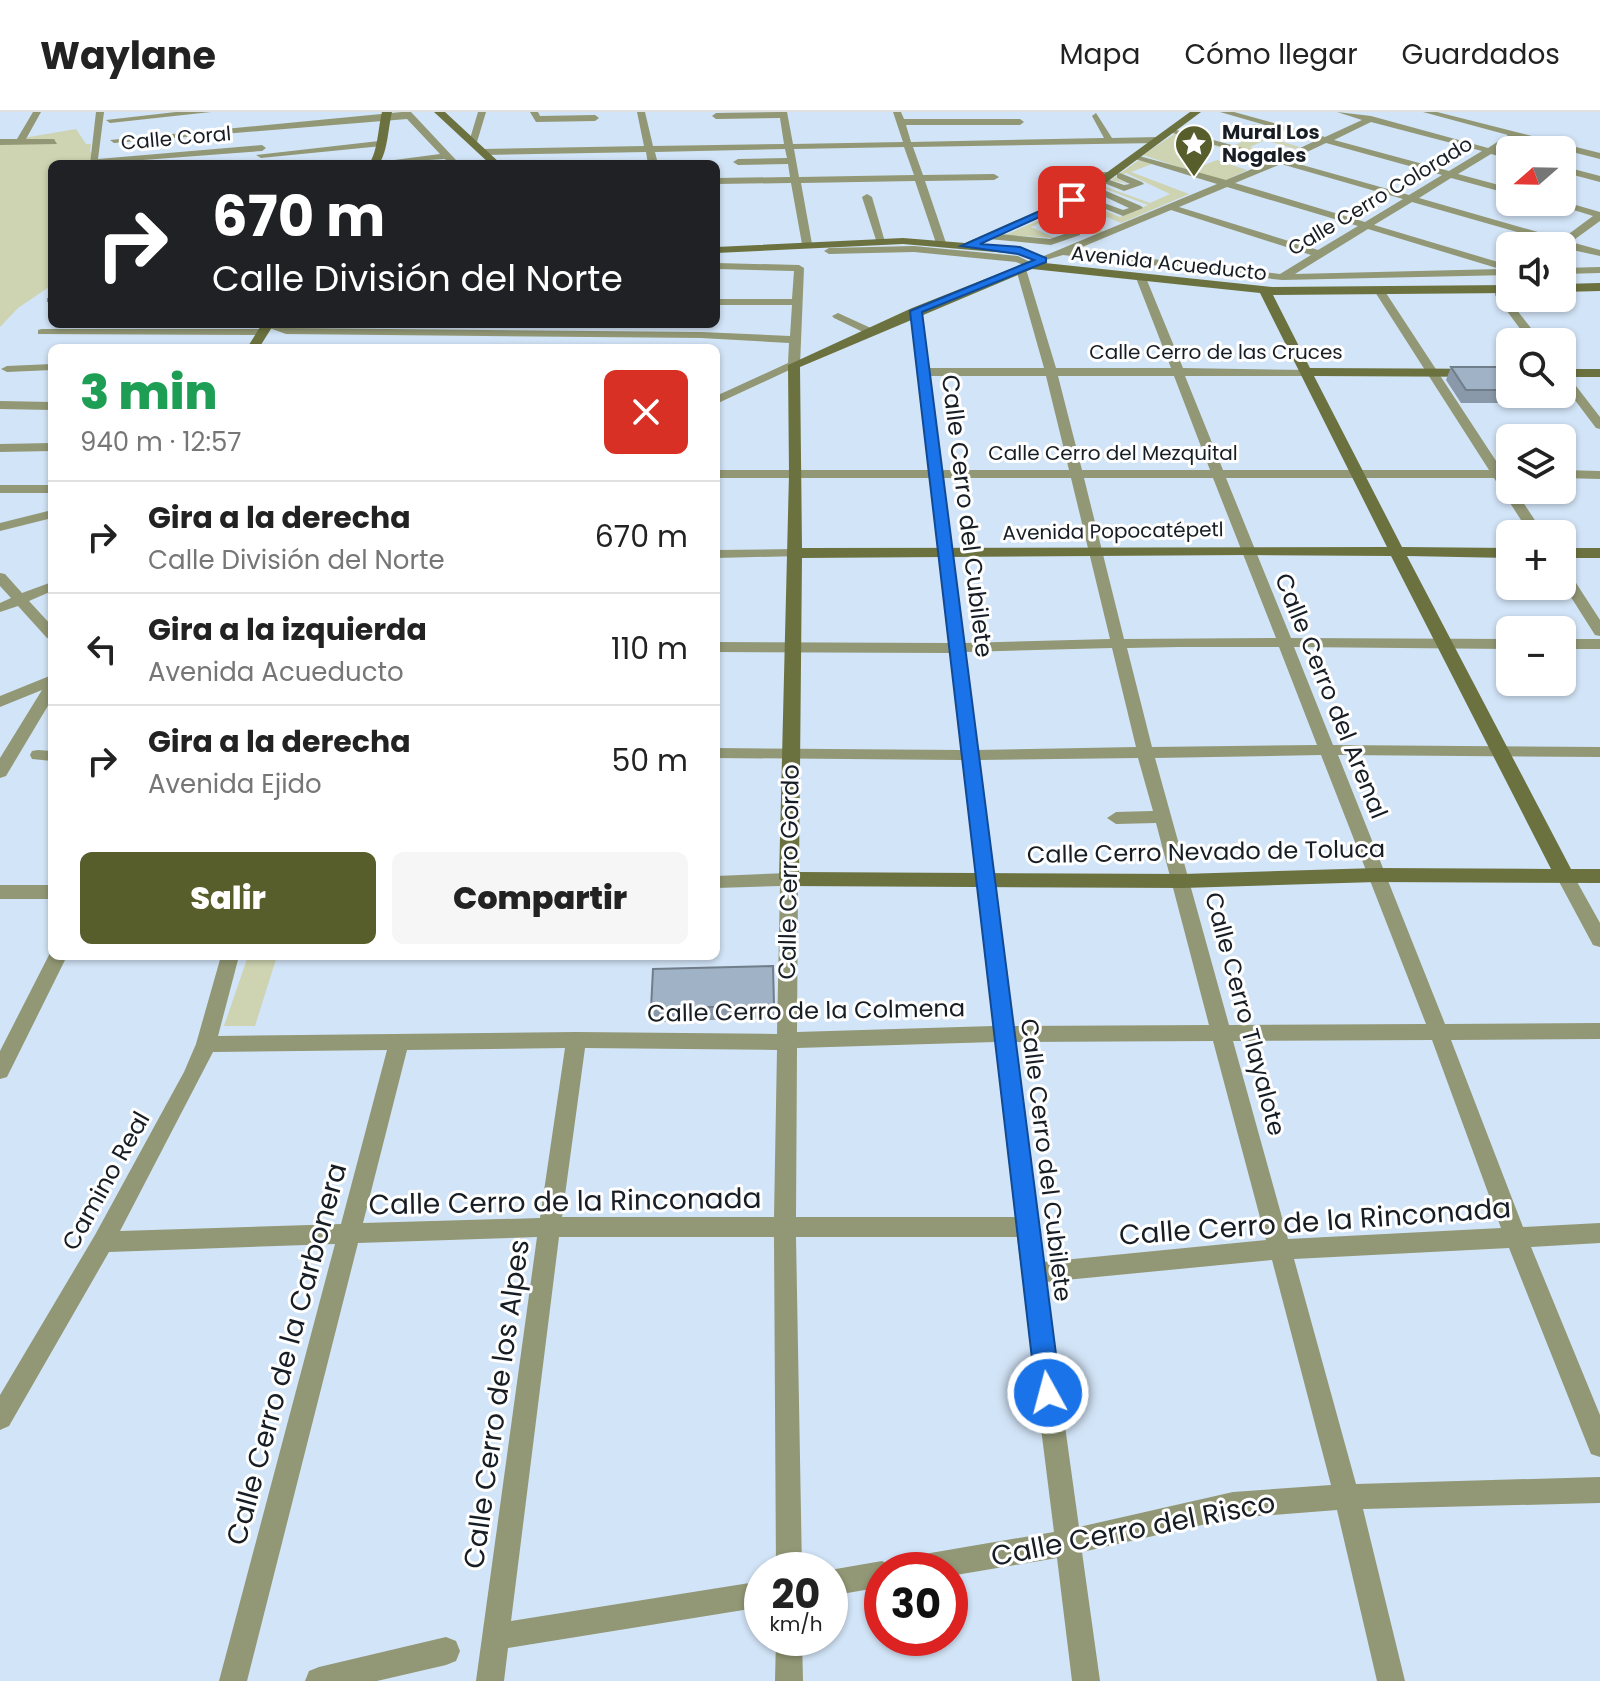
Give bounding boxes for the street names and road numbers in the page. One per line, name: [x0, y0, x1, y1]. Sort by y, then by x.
street label: Calle Coral: [120, 119, 232, 157]
street label: Calle Cerro Colorado: [1282, 130, 1478, 262]
street label: Avenida Acueducto: [1070, 239, 1268, 287]
street label: Calle Cerro de las Cruces: [1089, 338, 1343, 366]
street label: Calle Cerro del Cubilete: [934, 373, 1001, 659]
street label: Calle Cerro del Mezquital: [988, 439, 1238, 467]
street label: Avenida Popocatépetl: [1002, 515, 1224, 547]
street label: Calle Cerro del Arenal: [1267, 568, 1396, 823]
street label: Calle Cerro Gordo: [770, 764, 807, 980]
street label: Calle Cerro Nevado de Toluca: [1027, 832, 1385, 871]
street label: Calle Cerro Tlayalote: [1197, 889, 1294, 1139]
street label: Calle Cerro de la Colmena: [647, 991, 965, 1030]
street label: Calle Cerro del Cubilete: [1013, 1017, 1080, 1303]
street label: Camino Real: [54, 1105, 157, 1256]
street label: Calle Cerro de la Carbonera: [217, 1159, 356, 1549]
street label: Calle Cerro de la Rinconada: [368, 1179, 762, 1224]
street label: Calle Cerro de la Rinconada: [1118, 1188, 1512, 1255]
street label: Calle Cerro de los Alpes: [454, 1237, 539, 1571]
street label: Calle Cerro del Risco: [988, 1483, 1278, 1576]

